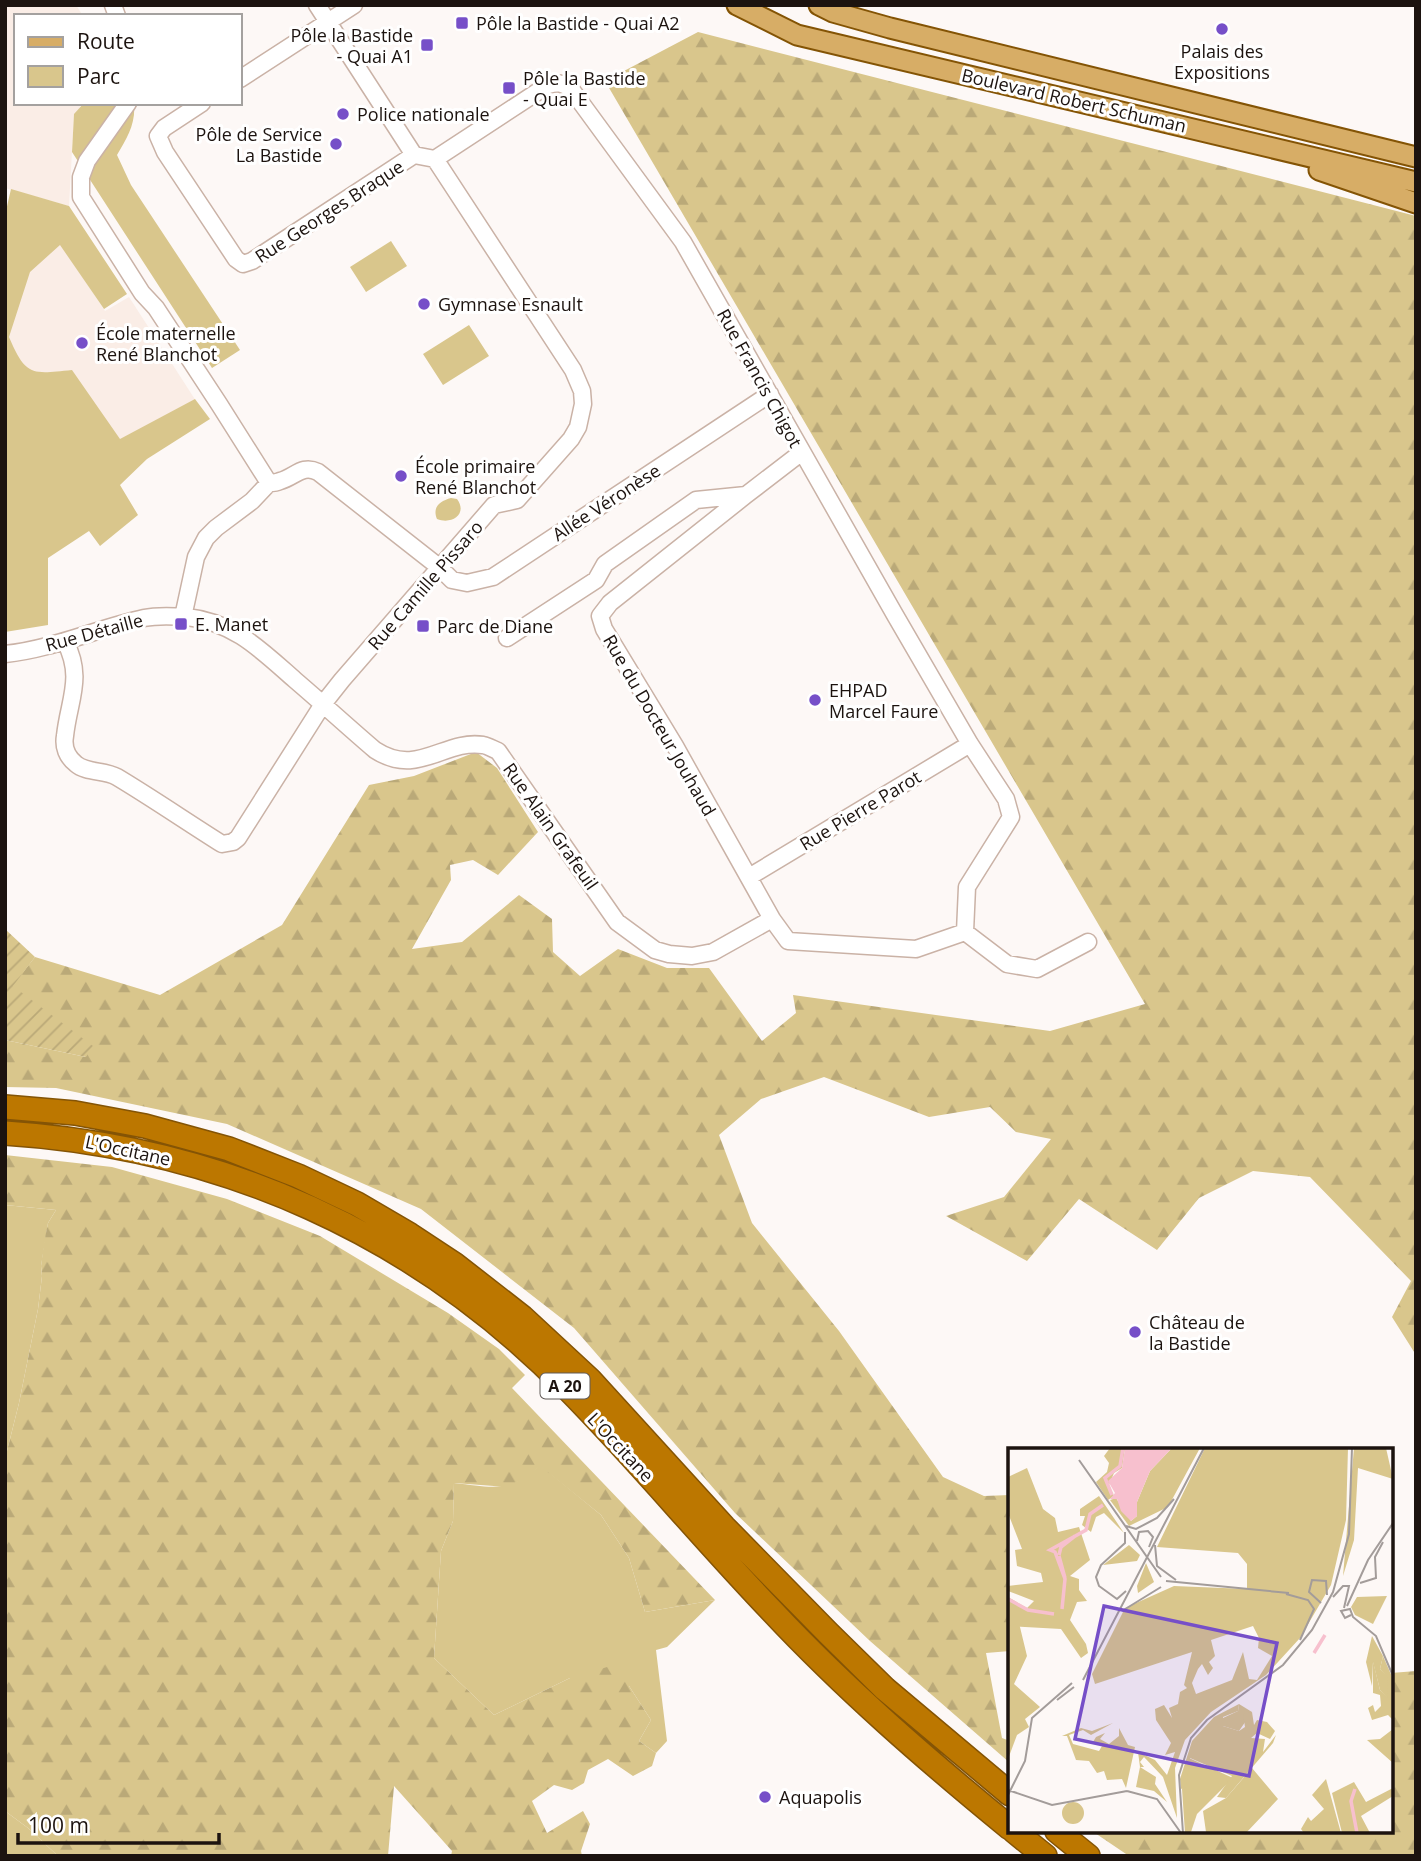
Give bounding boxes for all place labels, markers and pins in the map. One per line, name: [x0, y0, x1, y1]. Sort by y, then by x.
place label: Pôle la Bastide - Quai A2: [476, 11, 680, 35]
marker: Pôle la Bastide - Quai A2: [454, 15, 470, 31]
marker: Palais des Expositions: [1214, 21, 1230, 37]
place label: Pôle la Bastide - Quai A1: [291, 23, 413, 68]
marker: Pôle la Bastide - Quai A1: [419, 37, 435, 53]
place label: Palais des Expositions: [1174, 39, 1270, 84]
place label: Pôle la Bastide - Quai E: [523, 66, 646, 111]
marker: Pôle la Bastide - Quai E: [501, 80, 517, 96]
place label: Police nationale: [357, 102, 490, 126]
marker: Police nationale: [335, 106, 351, 122]
place label: Pôle de Service La Bastide: [196, 122, 322, 167]
marker: Pôle de Service La Bastide: [328, 136, 344, 152]
place label: Gymnase Esnault: [438, 292, 583, 316]
marker: Gymnase Esnault: [416, 296, 432, 312]
place label: École maternelle René Blanchot: [96, 321, 236, 366]
marker: École maternelle René Blanchot: [74, 335, 90, 351]
place label: École primaire René Blanchot: [415, 454, 536, 499]
marker: École primaire René Blanchot: [393, 468, 409, 484]
place label: E. Manet: [195, 612, 268, 636]
place label: Parc de Diane: [437, 614, 553, 638]
marker: E. Manet: [173, 616, 189, 632]
marker: Parc de Diane: [415, 618, 431, 634]
place label: EHPAD Marcel Faure: [829, 678, 938, 723]
marker: EHPAD Marcel Faure: [807, 692, 823, 708]
place label: Château de la Bastide: [1149, 1310, 1245, 1355]
marker: Château de la Bastide: [1127, 1324, 1143, 1340]
place label: Aquapolis: [779, 1785, 862, 1809]
marker: Aquapolis: [757, 1789, 773, 1805]

